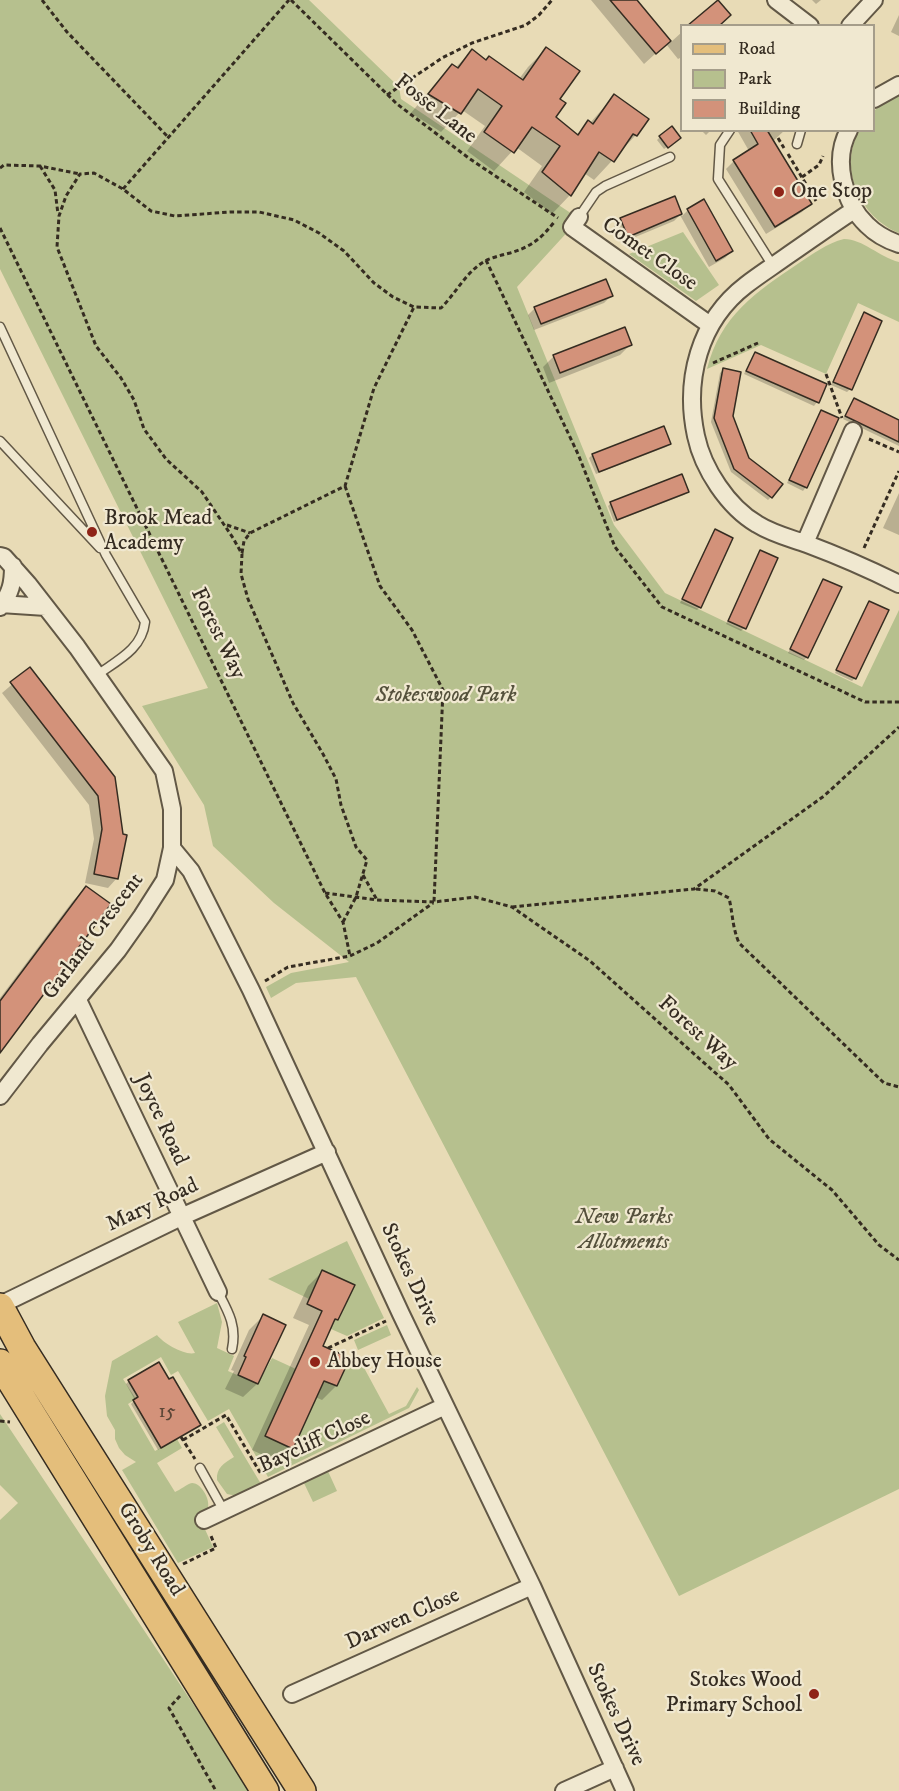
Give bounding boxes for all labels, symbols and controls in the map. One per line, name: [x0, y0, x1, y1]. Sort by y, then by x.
legend: [680, 24, 875, 132]
text: Road: [738, 38, 775, 60]
text: Park: [738, 68, 772, 90]
street label: Fosse Lane: [388, 70, 482, 150]
text: Building: [738, 98, 800, 120]
place label: One Stop: [791, 179, 872, 205]
marker: One Stop: [772, 185, 786, 199]
street label: Comet Close: [596, 212, 702, 298]
place label: Brook Mead Academy: [104, 506, 212, 558]
marker: Brook Mead Academy: [85, 525, 99, 539]
street label: Forest Way: [184, 584, 250, 684]
park label: Stokeswood Park: [376, 683, 516, 709]
street label: Garland Crescent: [38, 868, 150, 1006]
street label: Forest Way: [652, 991, 742, 1077]
street label: Joyce Road: [127, 1070, 193, 1170]
street label: Mary Road: [103, 1173, 203, 1239]
park label: New Parks Allotments: [576, 1205, 672, 1256]
street label: Stokes Drive: [374, 1220, 444, 1330]
place label: Abbey House: [327, 1349, 442, 1375]
marker: Abbey House: [308, 1355, 322, 1369]
house number: 15: [158, 1401, 176, 1425]
street label: Baycliff Close: [255, 1406, 375, 1480]
street label: Groby Road: [111, 1498, 189, 1602]
street label: Darwen Close: [342, 1583, 464, 1657]
street label: Stokes Drive: [580, 1660, 650, 1770]
place label: Stokes Wood Primary School: [666, 1668, 802, 1720]
marker: Stokes Wood Primary School: [807, 1687, 821, 1701]

